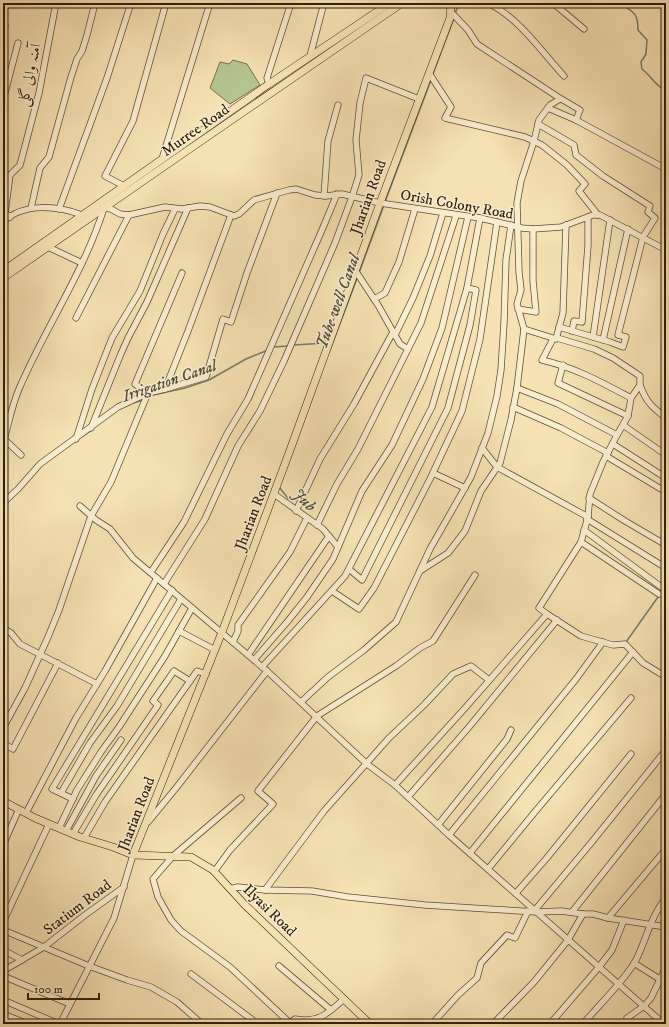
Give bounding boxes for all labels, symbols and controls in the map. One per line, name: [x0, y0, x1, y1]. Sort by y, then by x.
street label: آمنہ والی گلی: [14, 40, 47, 109]
street label: Murree Road: [158, 100, 233, 161]
street label: Jharian Road: [345, 157, 391, 239]
street label: Orish Colony Road: [399, 185, 515, 224]
water label: Tube well Canal: [312, 250, 365, 351]
water label: Irrigation Canal: [119, 355, 221, 407]
street label: Jharian Road: [230, 473, 277, 555]
water label: Jub: [288, 484, 321, 516]
street label: Jharian Road: [113, 774, 160, 856]
street label: Statium Road: [39, 875, 116, 939]
street label: Ilyasi Road: [239, 880, 301, 941]
scale bar: [28, 975, 99, 1001]
text: 100 m: [34, 982, 63, 997]

